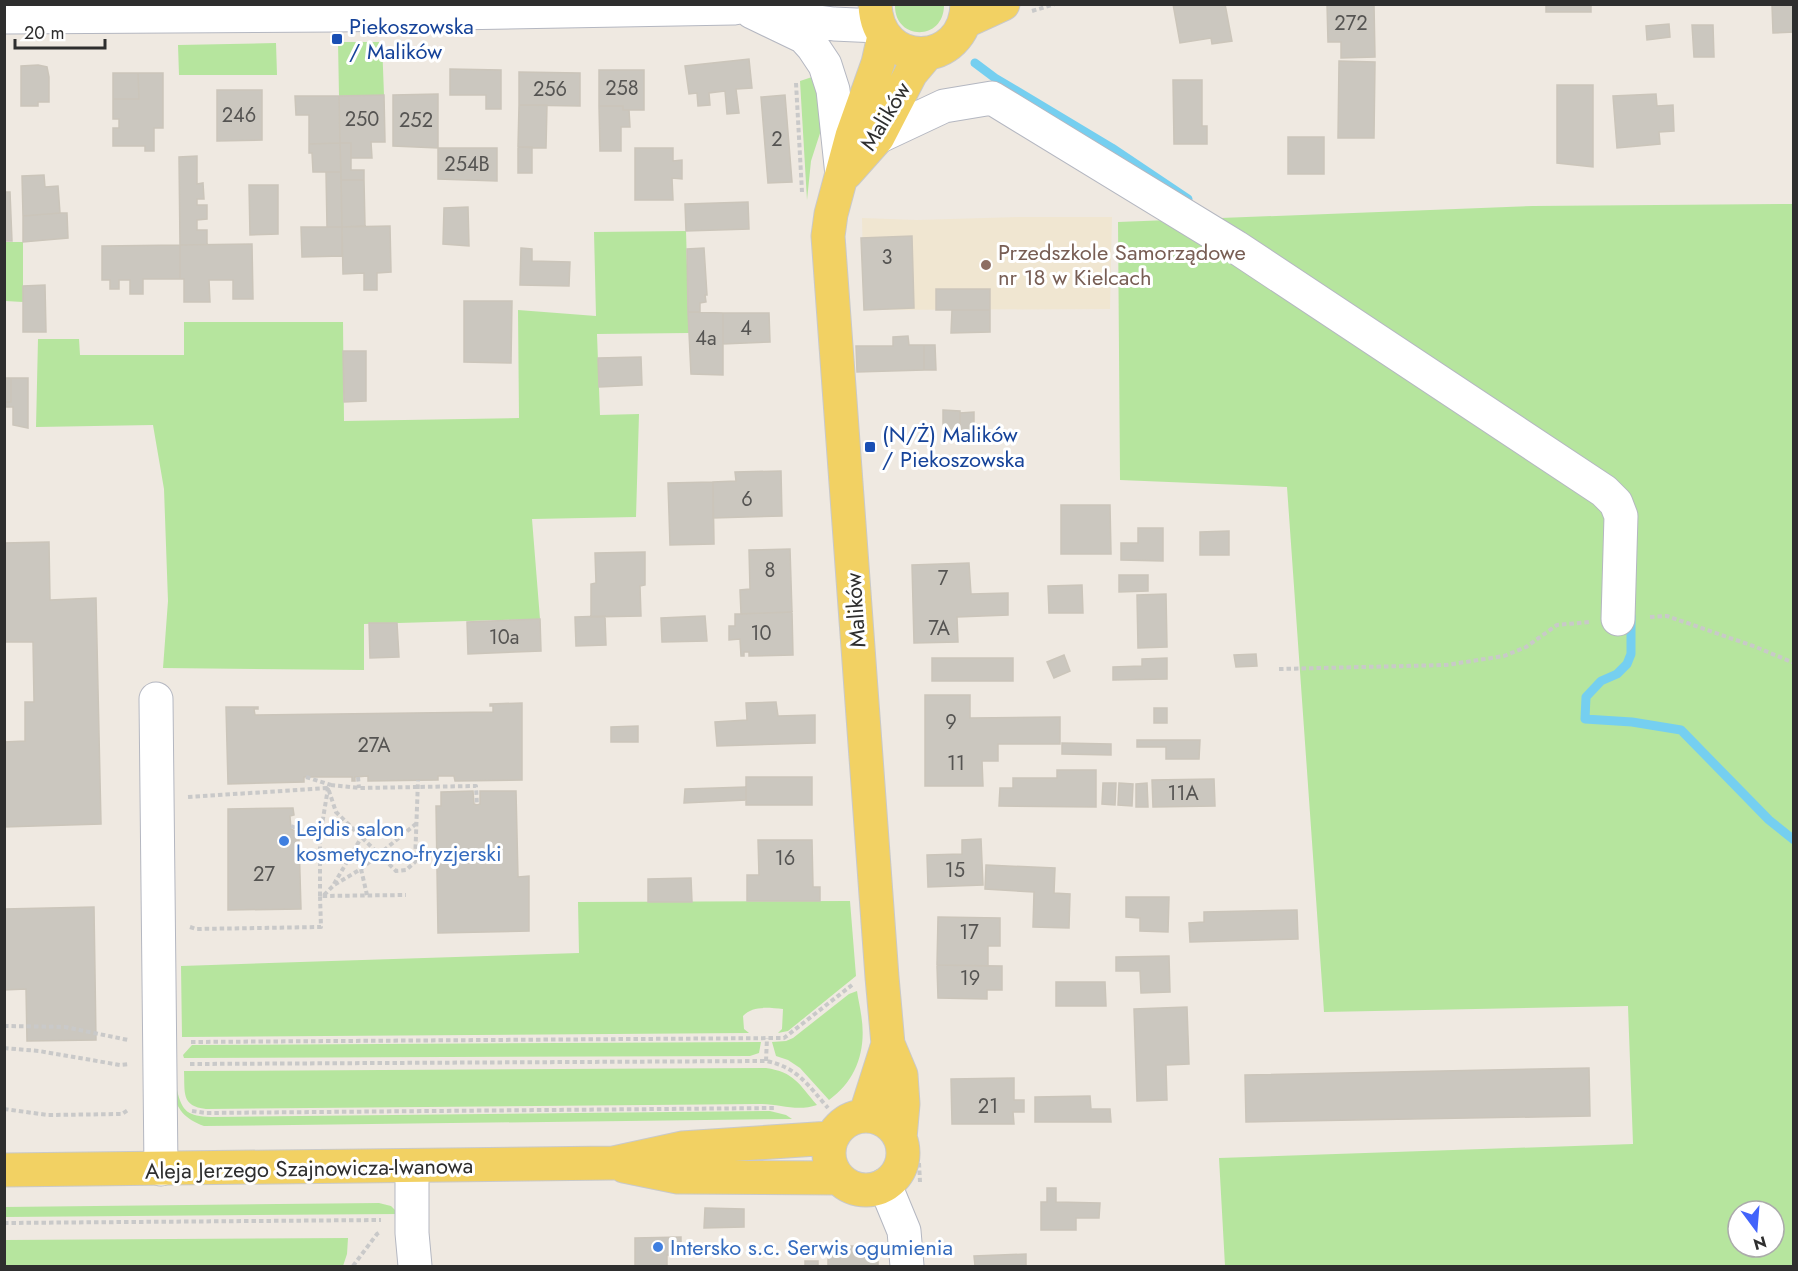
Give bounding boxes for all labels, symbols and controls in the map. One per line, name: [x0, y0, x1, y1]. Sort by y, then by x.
house number: 272: [1334, 9, 1368, 38]
place label: Piekoszowska / Malików: [349, 10, 474, 67]
scale bar: [15, 12, 105, 50]
text: 20 m: [24, 20, 64, 46]
marker: Piekoszowska / Malików: [330, 32, 344, 46]
house number: 258: [605, 74, 639, 103]
house number: 256: [533, 75, 567, 104]
street label: Malików: [852, 76, 918, 156]
house number: 246: [222, 101, 256, 130]
house number: 250: [345, 105, 379, 134]
house number: 252: [399, 106, 433, 135]
house number: 2: [771, 125, 783, 154]
house number: 254B: [444, 150, 490, 179]
place label: Przedszkole Samorządowe nr 18 w Kielcach: [998, 236, 1246, 293]
house number: 3: [882, 243, 893, 272]
marker: Przedszkole Samorządowe nr 18 w Kielcach: [979, 258, 993, 272]
house number: 4: [740, 314, 752, 343]
house number: 4a: [695, 324, 717, 353]
place label: (N/Ż) Malików / Piekoszowska: [882, 418, 1025, 475]
marker: (N/Ż) Malików / Piekoszowska: [863, 440, 877, 454]
house number: 6: [741, 485, 753, 514]
house number: 8: [765, 556, 775, 585]
house number: 7: [938, 564, 949, 593]
street label: Malików: [836, 571, 874, 649]
house number: 7A: [928, 614, 951, 643]
house number: 10: [751, 619, 772, 648]
house number: 10a: [489, 623, 519, 652]
house number: 9: [945, 708, 957, 737]
house number: 27A: [357, 731, 391, 760]
house number: 11: [947, 749, 965, 778]
house number: 11A: [1167, 779, 1199, 808]
place label: Lejdis salon kosmetyczno-fryzjerski: [296, 812, 502, 869]
marker: Lejdis salon kosmetyczno-fryzjerski: [277, 834, 291, 848]
house number: 16: [775, 844, 795, 873]
house number: 15: [945, 856, 965, 885]
house number: 27: [253, 860, 275, 889]
house number: 17: [959, 918, 979, 947]
house number: 19: [960, 964, 980, 993]
house number: 21: [978, 1092, 998, 1121]
street label: Aleja Jerzego Szajnowicza-Iwanowa: [145, 1149, 473, 1187]
north arrow: [1726, 1199, 1786, 1259]
text: N: [1751, 1230, 1769, 1256]
place label: Intersko s.c. Serwis ogumienia: [670, 1231, 953, 1263]
marker: Intersko s.c. Serwis ogumienia: [651, 1240, 665, 1254]

